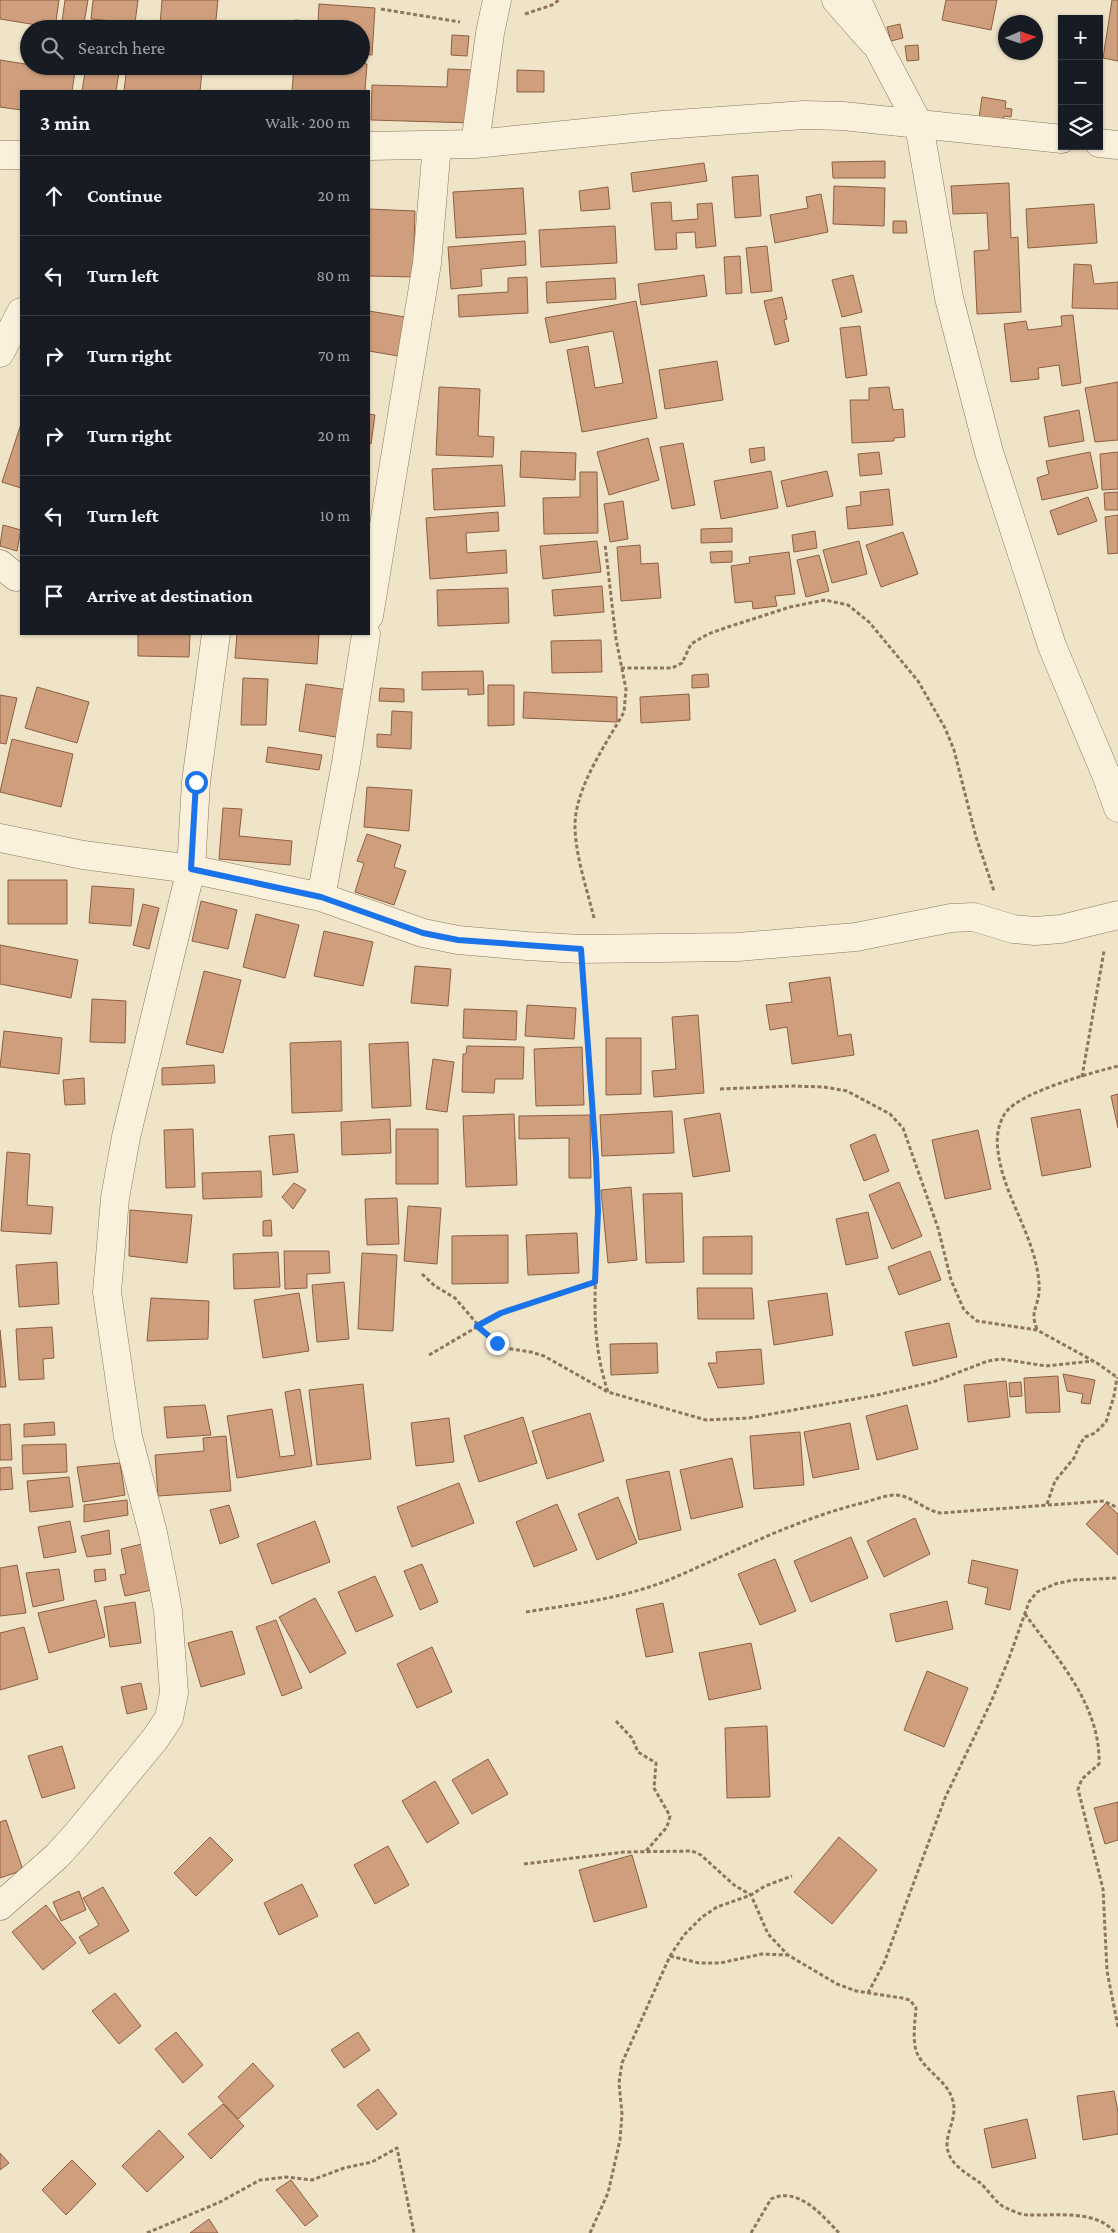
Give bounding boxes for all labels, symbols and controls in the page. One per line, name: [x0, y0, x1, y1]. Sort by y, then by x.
north arrow: [998, 15, 1043, 60]
map controls: [1058, 15, 1103, 150]
button: +: [1058, 15, 1103, 60]
search box: [20, 20, 370, 75]
icon: search: [38, 34, 66, 62]
text: Search here: [78, 37, 165, 58]
button: −: [1058, 60, 1103, 105]
button: layers: [1058, 105, 1103, 150]
text: 3 min: [40, 111, 90, 135]
text: Walk · 200 m: [265, 114, 350, 131]
icon: ahead: [40, 182, 68, 210]
text: Continue: [87, 185, 162, 206]
text: 20 m: [317, 187, 350, 204]
icon: left: [40, 262, 68, 290]
text: Turn left: [87, 265, 159, 286]
text: 80 m: [316, 267, 350, 284]
icon: right: [40, 342, 68, 370]
text: Turn right: [87, 345, 172, 366]
text: 70 m: [318, 347, 350, 364]
icon: right: [40, 422, 68, 450]
text: Turn right: [87, 425, 172, 446]
text: 20 m: [317, 427, 350, 444]
icon: left: [40, 502, 68, 530]
text: Turn left: [87, 505, 159, 526]
text: 10 m: [320, 507, 350, 524]
icon: arrive: [40, 582, 68, 610]
text: Arrive at destination: [87, 585, 253, 606]
route start: [185, 771, 208, 794]
route end: [486, 1332, 509, 1355]

